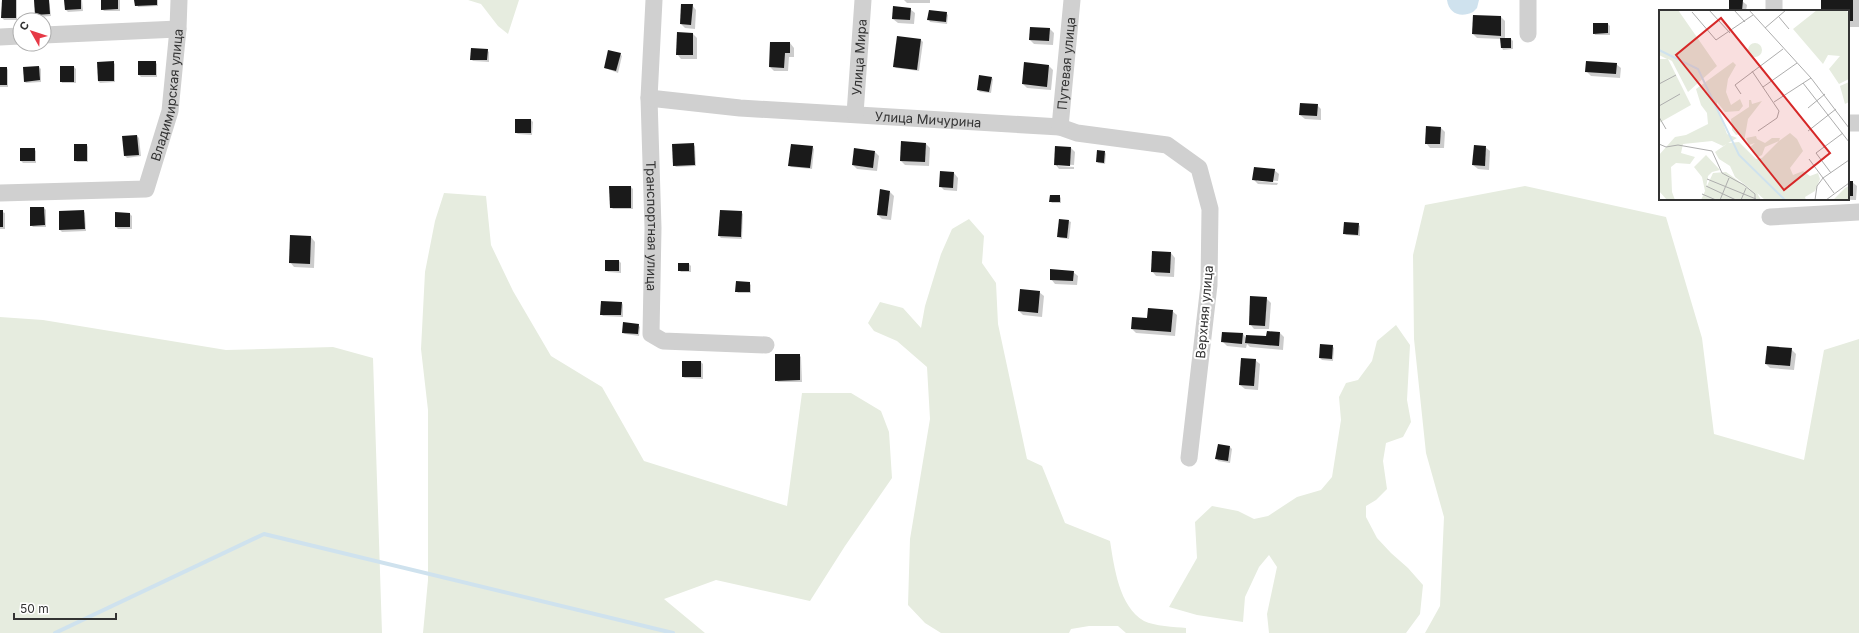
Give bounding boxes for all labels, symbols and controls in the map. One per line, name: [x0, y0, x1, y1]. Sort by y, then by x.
inset map: [1659, 10, 1849, 200]
north arrow: [12, 12, 52, 52]
street label: Путевая улица: [1054, 16, 1078, 110]
text: С: [16, 18, 32, 33]
street label: Улица Мира: [848, 18, 870, 96]
street label: Владимирская улица: [147, 28, 186, 163]
street label: Улица Мичурина: [874, 108, 982, 130]
street label: Транспортная улица: [643, 160, 661, 291]
street label: Верхняя улица: [1192, 265, 1216, 359]
scale bar: [14, 595, 116, 621]
text: 50 m: [20, 601, 49, 616]

